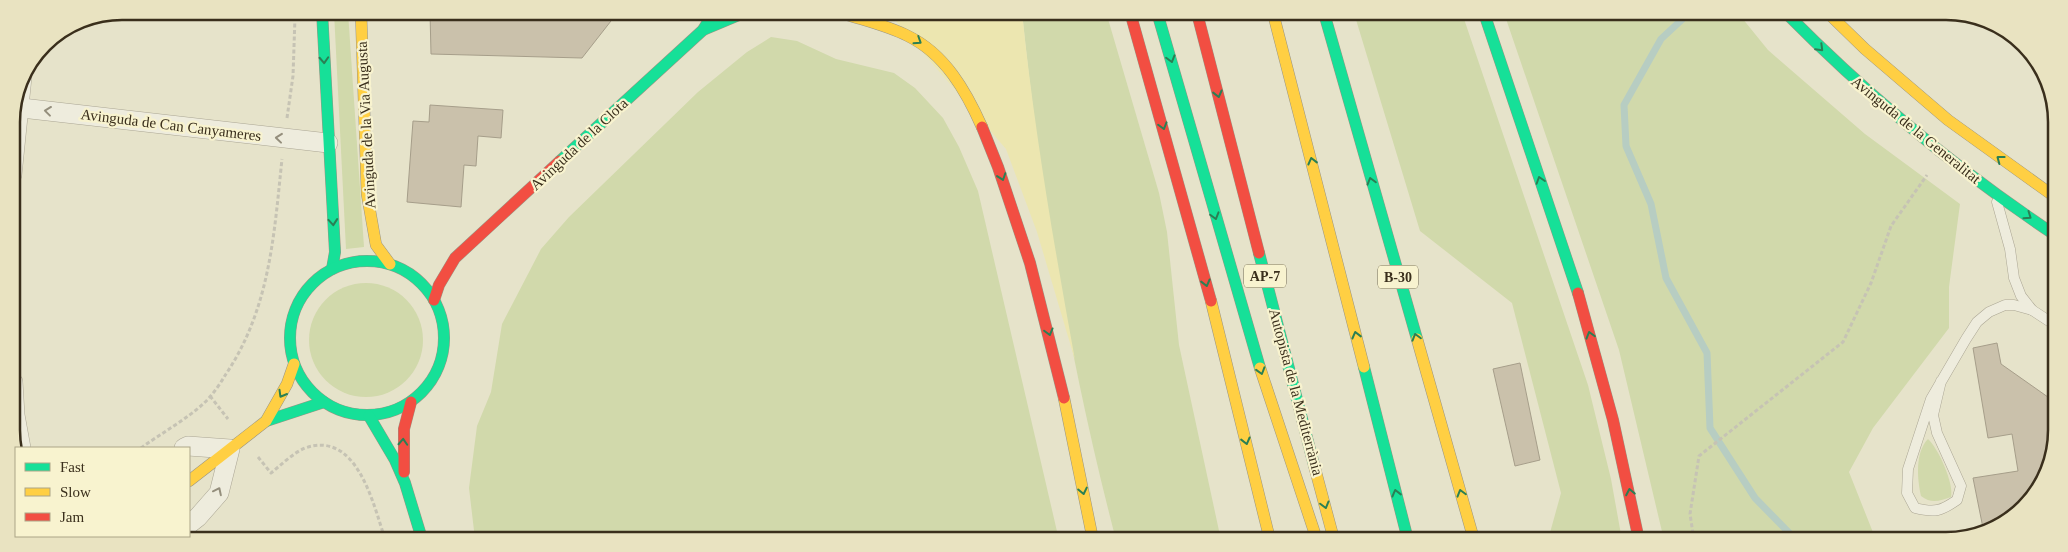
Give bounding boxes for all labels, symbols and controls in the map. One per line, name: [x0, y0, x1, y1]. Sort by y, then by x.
one-way arrow: [912, 35, 921, 44]
street label: Avinguda de la Via Augusta: [354, 41, 378, 209]
one-way arrow: [1815, 42, 1824, 51]
one-way arrow: [1165, 55, 1175, 63]
one-way arrow: [318, 56, 329, 64]
street label: Avinguda de la Generalitat: [1848, 73, 1984, 187]
one-way arrow: [1212, 89, 1223, 98]
street label: Avinguda de la Clota: [527, 95, 631, 193]
one-way arrow: [44, 106, 52, 117]
street label: Avinguda de Can Canyameres: [80, 106, 262, 144]
one-way arrow: [1157, 122, 1167, 130]
one-way arrow: [275, 133, 283, 144]
one-way arrow: [1996, 156, 2006, 165]
one-way arrow: [1307, 157, 1317, 165]
one-way arrow: [996, 172, 1006, 180]
one-way arrow: [1366, 176, 1377, 185]
one-way arrow: [1536, 177, 1546, 185]
one-way arrow: [2022, 210, 2031, 219]
one-way arrow: [1210, 211, 1220, 219]
one-way arrow: [327, 219, 338, 227]
road number: AP-7: [1244, 264, 1286, 288]
road number: B-30: [1378, 266, 1418, 288]
one-way arrow: [1201, 278, 1211, 287]
street label: Autopista de la Mediterrània: [1266, 307, 1326, 477]
one-way arrow: [1043, 328, 1053, 336]
one-way arrow: [1351, 331, 1362, 340]
one-way arrow: [1585, 331, 1595, 340]
one-way arrow: [1411, 333, 1421, 342]
one-way arrow: [1256, 367, 1266, 375]
one-way arrow: [278, 388, 288, 397]
one-way arrow: [1240, 436, 1251, 445]
one-way arrow: [398, 438, 409, 446]
legend: [15, 447, 190, 537]
text: Fast: [60, 459, 86, 475]
text: Slow: [60, 484, 91, 500]
one-way arrow: [1077, 487, 1087, 496]
one-way arrow: [212, 488, 222, 497]
one-way arrow: [1391, 488, 1402, 497]
one-way arrow: [1626, 488, 1636, 497]
one-way arrow: [1456, 490, 1466, 498]
one-way arrow: [1319, 501, 1330, 509]
text: Jam: [60, 509, 84, 525]

